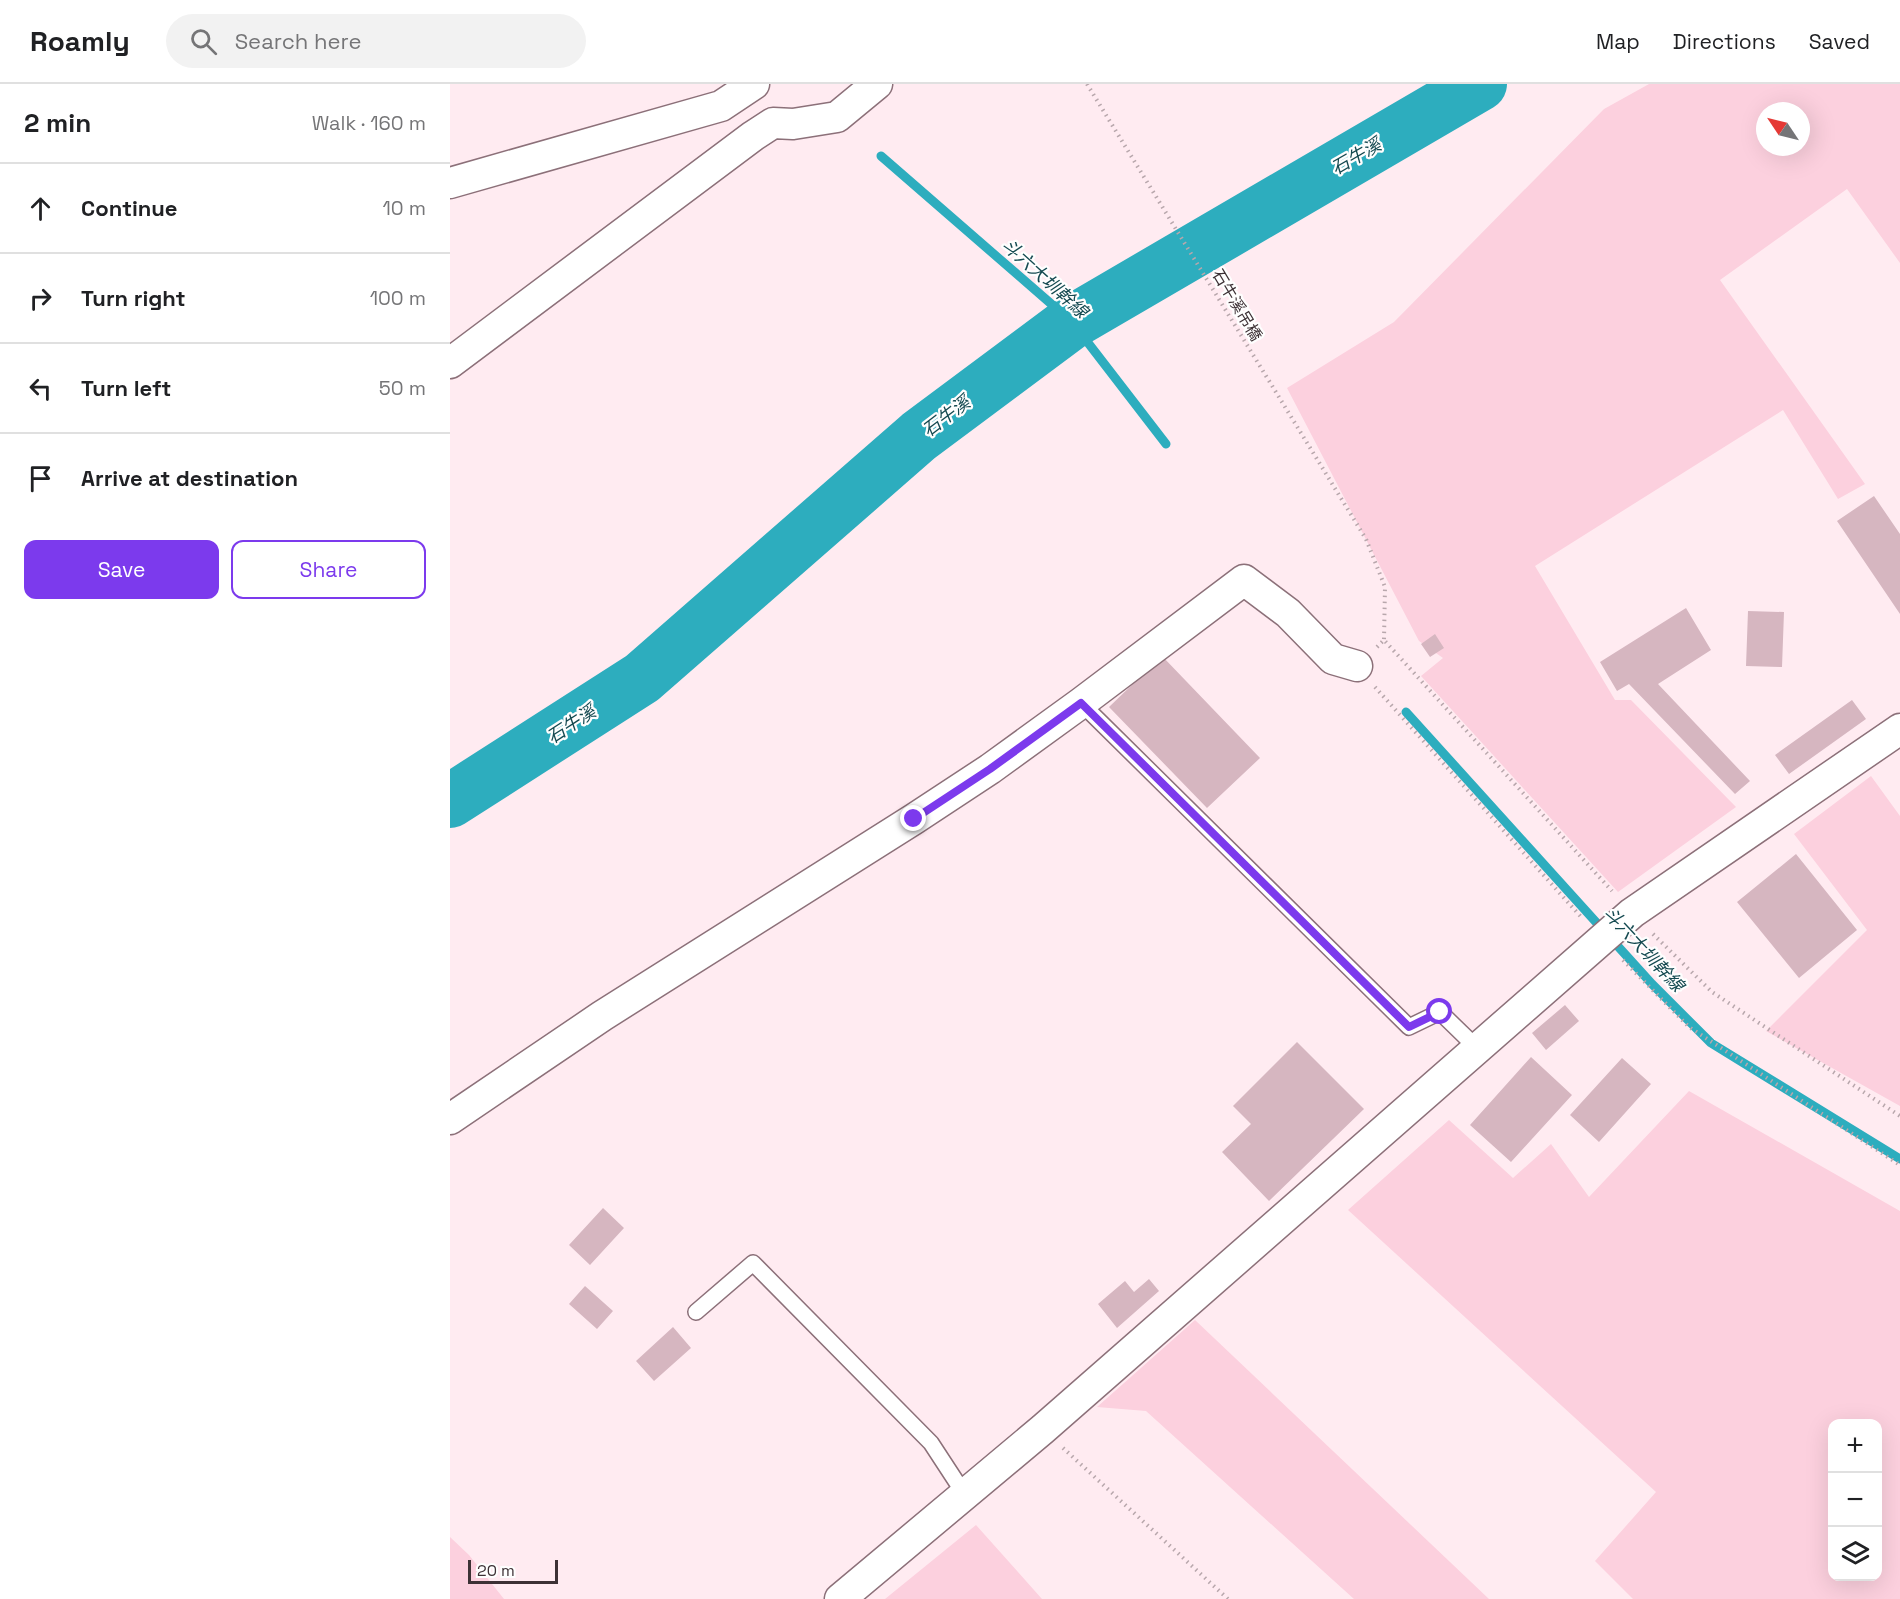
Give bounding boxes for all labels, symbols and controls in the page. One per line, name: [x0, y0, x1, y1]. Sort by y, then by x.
search box: [166, 14, 586, 68]
text: Roamly: [30, 23, 130, 59]
icon: search: [187, 25, 220, 58]
text: Search here: [235, 27, 361, 55]
text: Map: [1596, 28, 1640, 55]
text: Directions: [1673, 28, 1776, 55]
text: Saved: [1809, 28, 1870, 55]
north arrow: [1756, 102, 1810, 156]
text: 2 min: [24, 106, 91, 140]
text: Walk · 160 m: [312, 110, 426, 136]
water label: 石牛溪: [1327, 131, 1388, 179]
icon: ahead: [24, 192, 57, 225]
text: Continue: [81, 194, 177, 222]
text: 10 m: [382, 195, 426, 221]
water label: 斗六大圳幹線: [997, 233, 1094, 324]
street label: 石牛溪吊橋: [1207, 265, 1267, 345]
icon: right: [24, 282, 57, 315]
text: Turn right: [81, 284, 186, 312]
text: 100 m: [370, 285, 426, 311]
icon: left: [24, 372, 57, 405]
text: Turn left: [81, 374, 171, 402]
text: 50 m: [379, 375, 426, 401]
water label: 石牛溪: [918, 389, 977, 441]
icon: arrive: [24, 462, 57, 495]
text: Arrive at destination: [81, 464, 298, 492]
button: Save: [24, 540, 219, 599]
button: Share: [231, 540, 426, 599]
water label: 石牛溪: [542, 698, 602, 748]
route end: [900, 805, 926, 831]
water label: 斗六大圳幹線: [1599, 902, 1691, 998]
route start: [1426, 998, 1452, 1024]
map controls: [1828, 1419, 1882, 1581]
button: +: [1828, 1419, 1882, 1473]
button: −: [1828, 1473, 1882, 1527]
button: layers: [1828, 1527, 1882, 1581]
scale bar: [468, 1557, 558, 1584]
text: 20 m: [477, 1560, 515, 1581]

